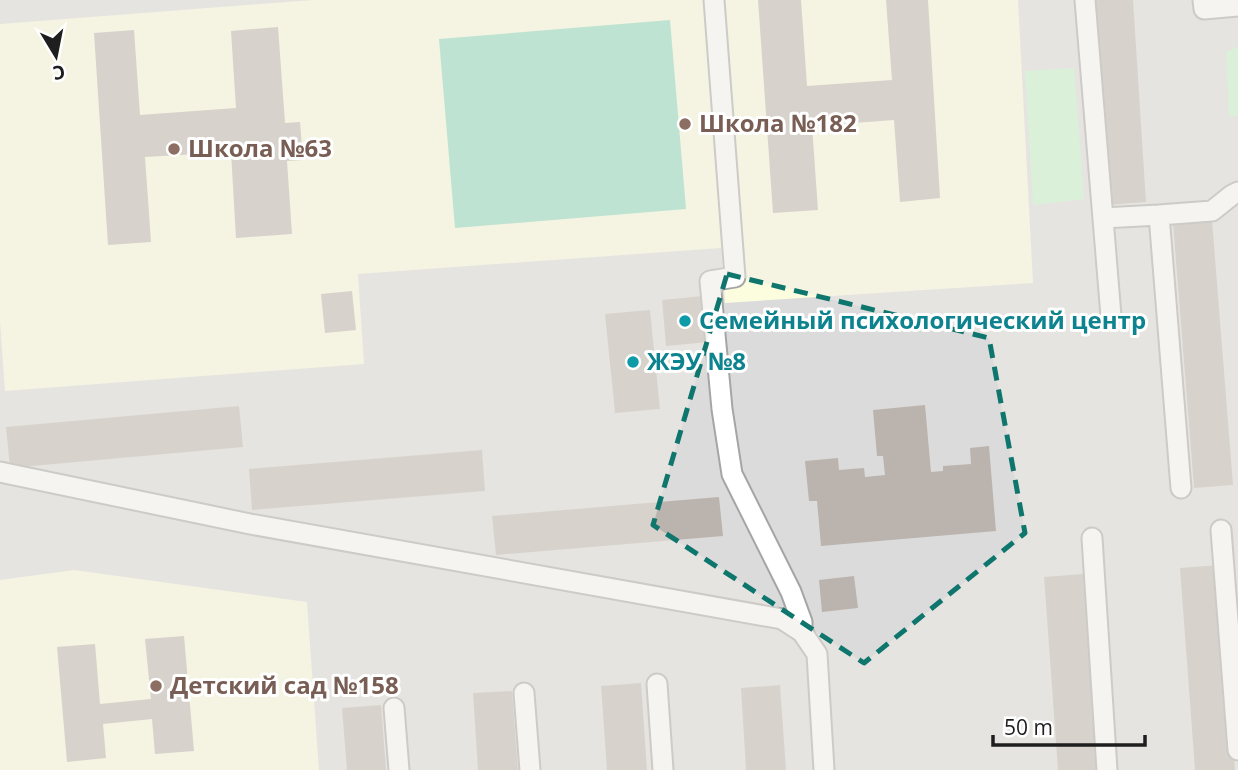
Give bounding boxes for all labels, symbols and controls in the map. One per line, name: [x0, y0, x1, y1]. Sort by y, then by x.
north arrow: [21, 21, 91, 91]
text: С: [51, 59, 67, 87]
place label: Школа №182: [699, 106, 857, 139]
marker: Школа №182: [677, 116, 693, 132]
place label: Школа №63: [188, 131, 332, 164]
marker: Школа №63: [166, 141, 182, 157]
place label: Семейный психологический центр: [699, 303, 1146, 336]
marker: Семейный психологический центр: [677, 313, 693, 329]
place label: ЖЭУ №8: [647, 344, 746, 377]
marker: ЖЭУ №8: [625, 354, 641, 370]
place label: Детский сад №158: [170, 668, 399, 701]
marker: Детский сад №158: [148, 678, 164, 694]
scale bar: [993, 704, 1145, 748]
text: 50 m: [1004, 713, 1053, 741]

